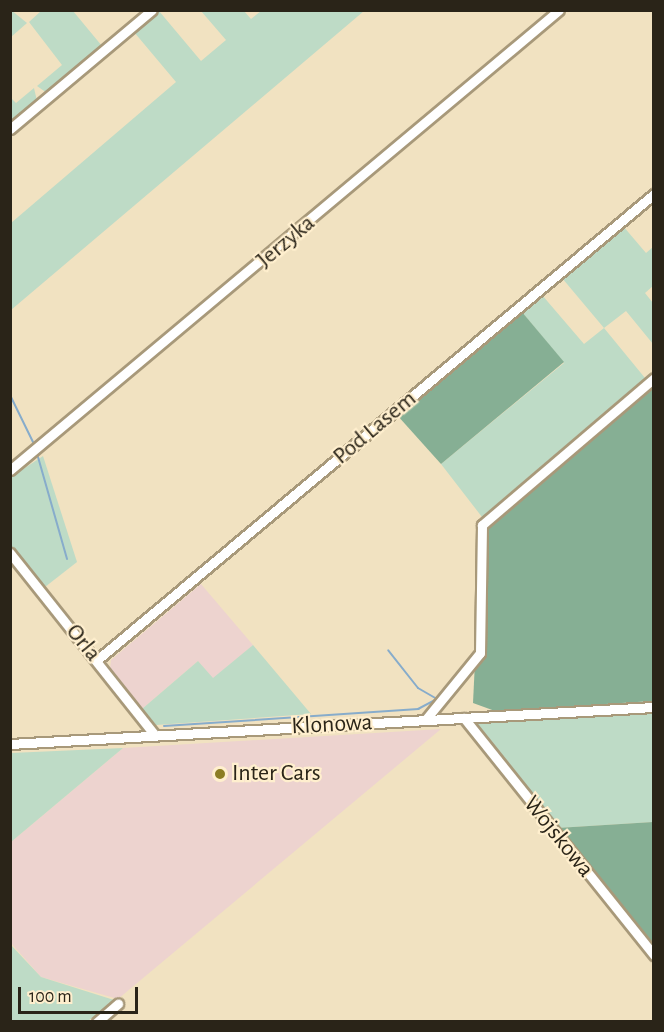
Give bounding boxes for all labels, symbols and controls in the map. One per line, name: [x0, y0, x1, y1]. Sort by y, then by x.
street label: Jerzyka: [251, 209, 321, 275]
street label: Pod Lasem: [327, 385, 423, 471]
street label: Orla: [59, 618, 107, 668]
street label: Klonowa: [291, 708, 373, 742]
place label: Inter Cars: [232, 760, 321, 788]
marker: Inter Cars: [213, 767, 227, 781]
street label: Wojskowa: [517, 791, 599, 883]
scale bar: [21, 975, 141, 1013]
text: 100 m: [29, 988, 72, 1006]

